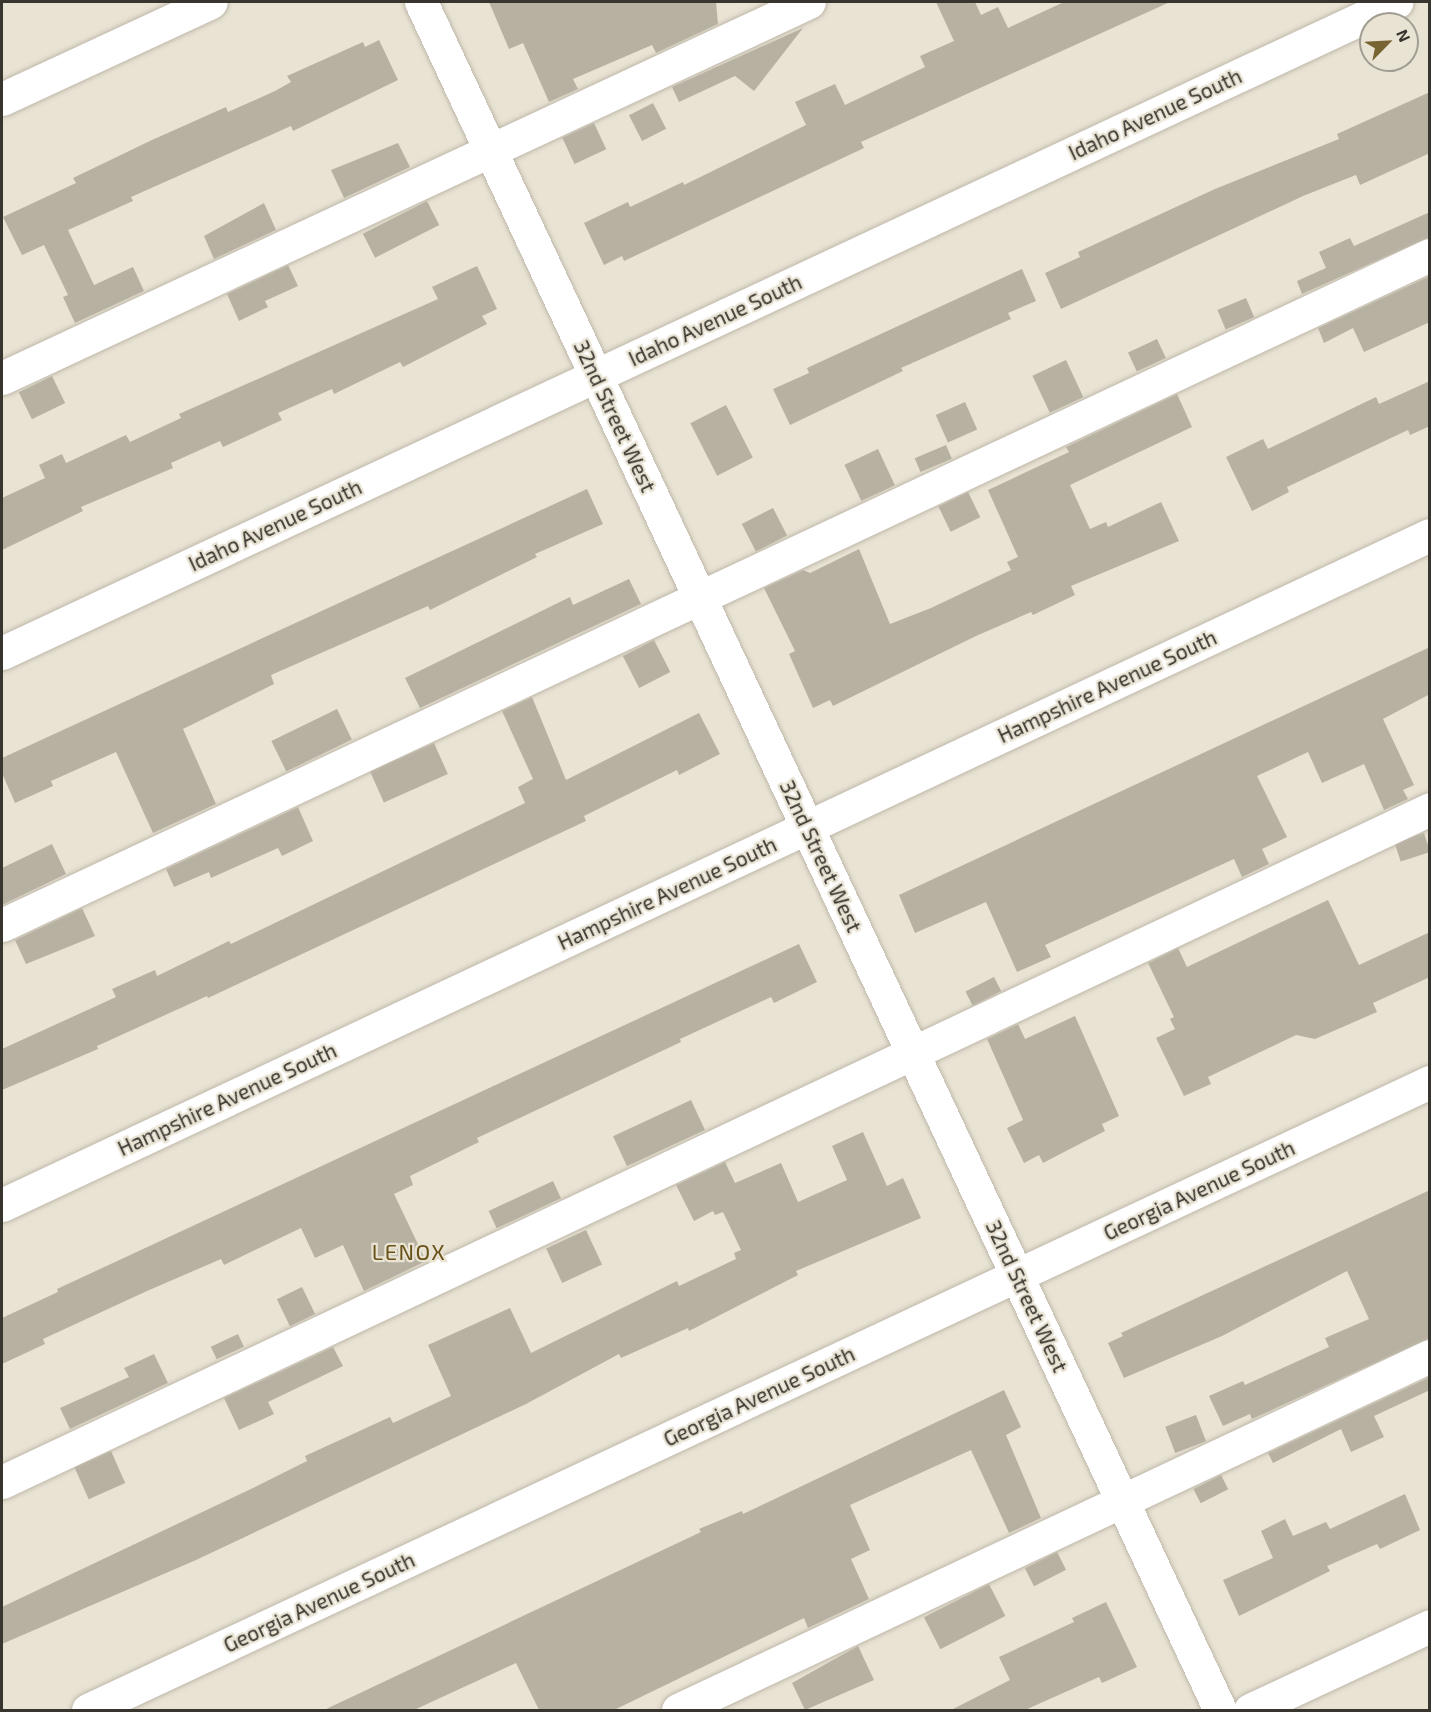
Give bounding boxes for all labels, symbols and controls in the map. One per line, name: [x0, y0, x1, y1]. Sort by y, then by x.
north arrow: [1359, 12, 1419, 72]
text: N: [1393, 26, 1415, 44]
street label: Idaho Avenue South: [1064, 63, 1246, 165]
street label: Idaho Avenue South: [624, 269, 806, 371]
street label: 32nd Street West: [569, 336, 661, 496]
street label: Idaho Avenue South: [184, 474, 366, 576]
street label: Hampshire Avenue South: [993, 624, 1221, 748]
street label: 32nd Street West: [775, 776, 867, 936]
street label: Hampshire Avenue South: [553, 831, 781, 955]
street label: Hampshire Avenue South: [113, 1037, 341, 1161]
street label: Georgia Avenue South: [1099, 1134, 1299, 1246]
street label: 32nd Street West: [981, 1216, 1073, 1376]
district label: LENOX: [372, 1239, 446, 1265]
street label: Georgia Avenue South: [659, 1340, 859, 1452]
street label: Georgia Avenue South: [219, 1546, 419, 1658]

